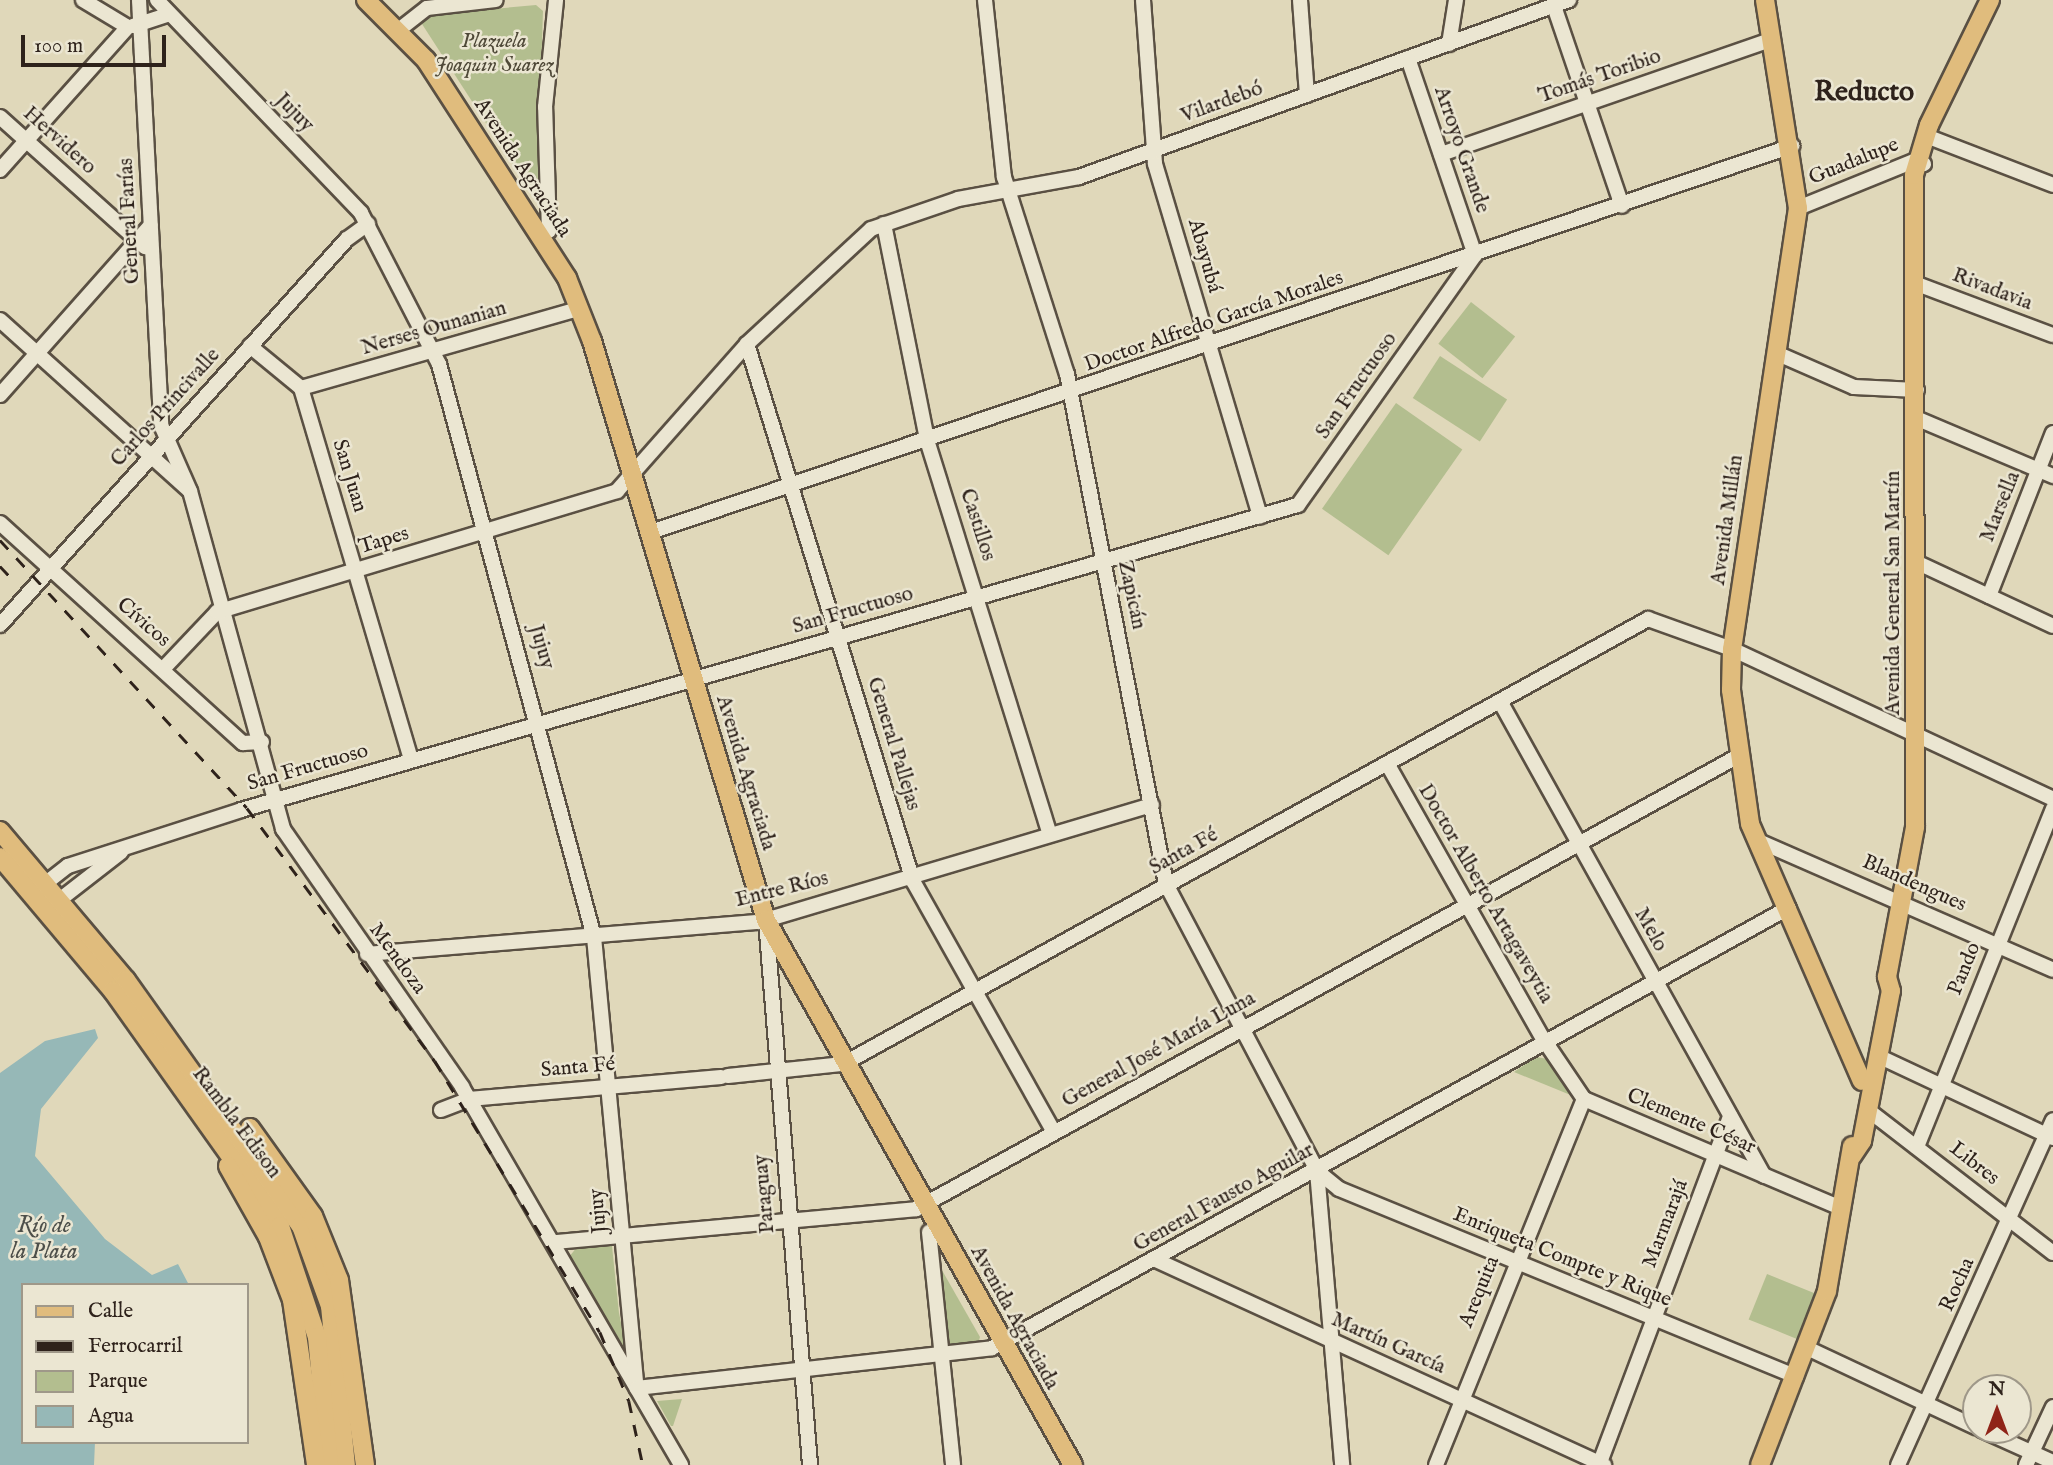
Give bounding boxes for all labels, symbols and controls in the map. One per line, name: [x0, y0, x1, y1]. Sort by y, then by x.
scale bar: [24, 21, 170, 65]
park label: Plazuela Joaquin Suarez: [435, 29, 553, 79]
text: 100 m: [34, 33, 83, 60]
street label: Tomás Toribio: [1535, 44, 1665, 110]
district label: Reducto: [1814, 76, 1914, 110]
street label: Vilardebó: [1178, 77, 1266, 129]
street label: Arroyo Grande: [1428, 83, 1494, 217]
street label: Jujuy: [269, 88, 319, 138]
street label: Avenida Agraciada: [468, 94, 576, 242]
street label: Hervidero: [17, 102, 101, 180]
street label: Guadalupe: [1805, 133, 1903, 191]
street label: General Farías: [114, 157, 146, 285]
street label: Abayubá: [1181, 216, 1227, 296]
street label: Rivadavia: [1948, 263, 2036, 317]
street label: Doctor Alfredo García Morales: [1081, 266, 1347, 378]
street label: Nerses Ounanian: [359, 296, 509, 362]
street label: San Fructuoso: [1311, 328, 1403, 444]
street label: Carlos Princivalle: [106, 343, 226, 473]
street label: San Juan: [326, 437, 372, 515]
street label: Avenida Millán: [1706, 453, 1750, 587]
street label: Marsella: [1975, 468, 2027, 546]
street label: Avenida General San Martín: [1881, 471, 1907, 715]
street label: Castillos: [954, 486, 1000, 564]
street label: Tapes: [356, 521, 412, 561]
street label: Zapicán: [1111, 558, 1151, 632]
street label: San Fructuoso: [790, 582, 916, 640]
street label: Cívicos: [111, 593, 175, 653]
street label: Jujuy: [523, 622, 559, 672]
street label: General Pallejas: [861, 674, 925, 814]
street label: Avenida Agraciada: [709, 693, 781, 853]
street label: San Fructuoso: [245, 739, 371, 797]
street label: Doctor Alberto Artagaveytia: [1412, 780, 1558, 1008]
street label: Santa Fé: [1145, 823, 1223, 881]
street label: Blandengues: [1858, 850, 1970, 918]
street label: Entre Ríos: [733, 866, 831, 914]
street label: Melo: [1628, 904, 1672, 956]
street label: Mendoza: [363, 919, 431, 999]
street label: Pando: [1943, 939, 1987, 999]
street label: General José María Luna: [1058, 986, 1260, 1114]
street label: Santa Fé: [540, 1052, 616, 1084]
street label: Rambla Edison: [186, 1062, 286, 1184]
street label: Clemente César: [1623, 1084, 1759, 1160]
street label: Libres: [1944, 1137, 2004, 1191]
street label: General Fausto Aguilar: [1129, 1138, 1319, 1258]
street label: Paraguay: [749, 1153, 781, 1235]
street label: Marmarajá: [1638, 1176, 1694, 1272]
street label: Jujuy: [584, 1187, 614, 1235]
street label: Enriqueta Compte y Rique: [1449, 1203, 1675, 1313]
water label: Río de la Plata: [11, 1212, 77, 1266]
street label: Avenida Agraciada: [964, 1242, 1064, 1394]
street label: Arequita: [1454, 1253, 1506, 1331]
street label: Rocha: [1935, 1254, 1981, 1316]
legend: [21, 1283, 248, 1444]
text: Calle: [88, 1298, 133, 1325]
street label: Martín García: [1327, 1308, 1449, 1380]
text: Ferrocarril: [88, 1333, 182, 1360]
text: Parque: [88, 1368, 148, 1395]
north arrow: [1962, 1374, 2032, 1444]
text: N: [1989, 1378, 2005, 1402]
text: Agua: [88, 1403, 134, 1430]

